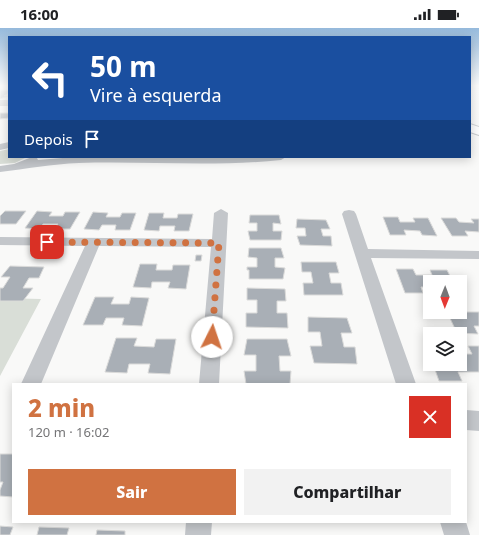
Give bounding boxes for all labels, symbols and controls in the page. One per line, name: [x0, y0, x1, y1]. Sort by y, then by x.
text: 16:00: [20, 4, 59, 24]
text: 50 m: [90, 47, 157, 85]
icon: left: [24, 52, 76, 104]
text: Vire à esquerda: [90, 83, 222, 107]
icon: arrive: [81, 128, 103, 150]
text: Depois: [24, 129, 73, 149]
pin: [30, 225, 64, 259]
icon: arrive: [36, 231, 58, 253]
north arrow: [423, 275, 467, 319]
map controls: [423, 275, 467, 371]
position arrow: [191, 316, 233, 358]
button: layers: [423, 327, 467, 371]
text: 2 min: [28, 391, 95, 424]
button: close: [409, 396, 451, 438]
text: 120 m · 16:02: [28, 423, 109, 441]
button: Sair: [28, 469, 236, 515]
button: Compartilhar: [244, 469, 451, 515]

